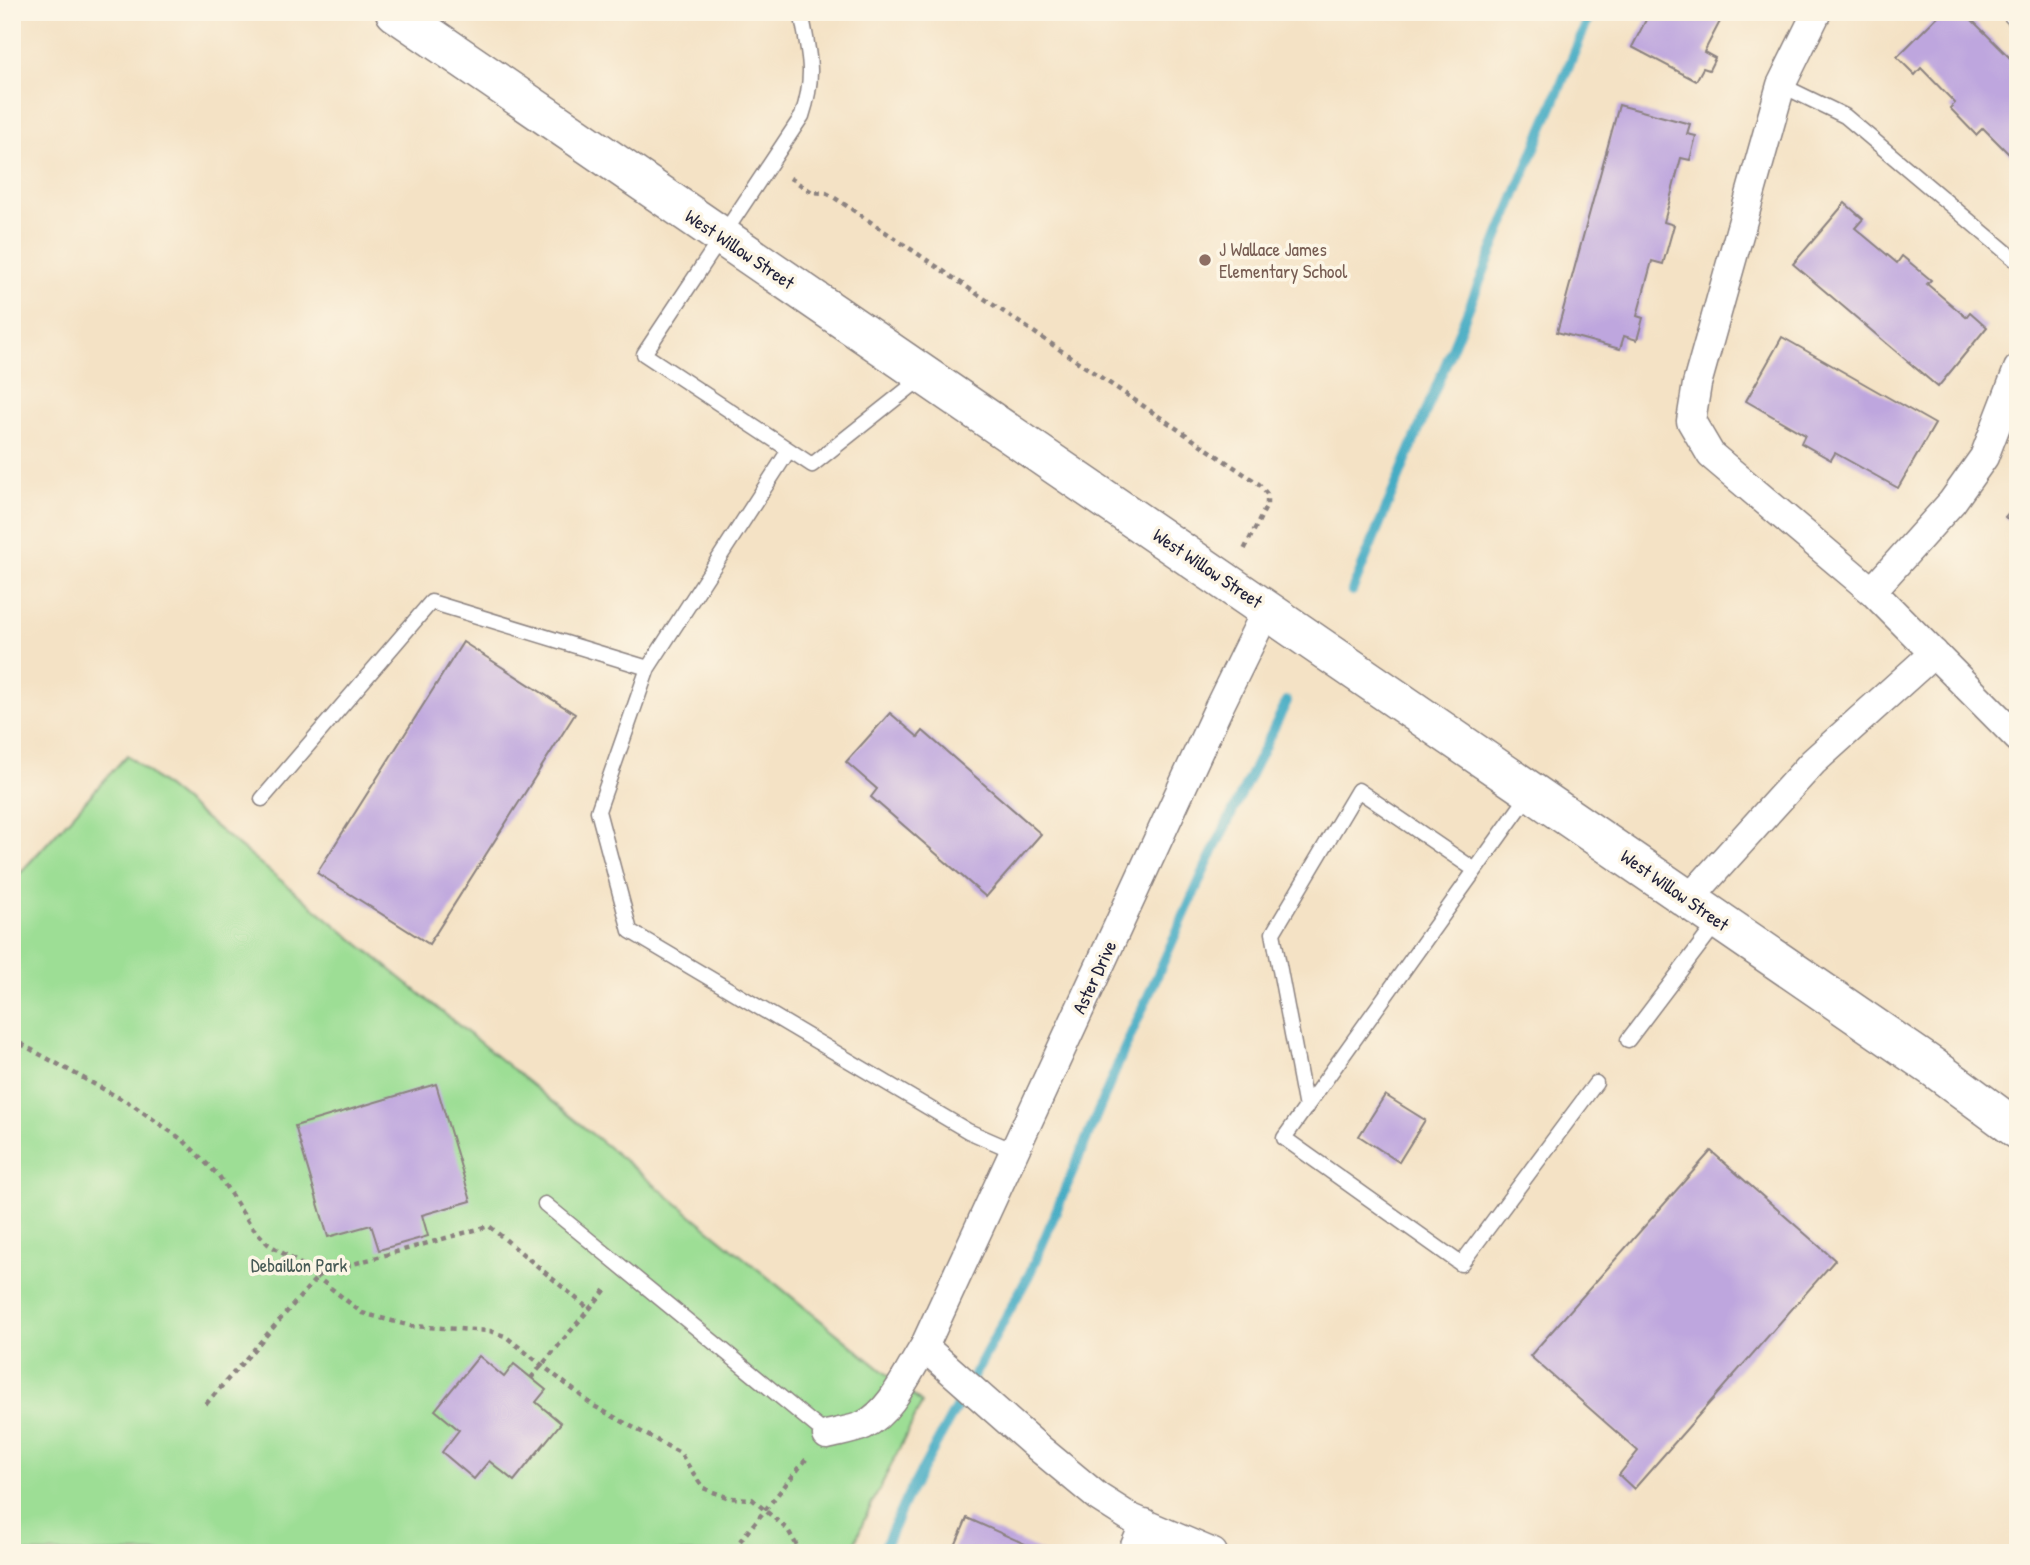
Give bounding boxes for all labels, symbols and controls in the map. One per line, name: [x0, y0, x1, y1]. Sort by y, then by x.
street label: West Willow Street: [680, 203, 800, 295]
place label: J Wallace James Elementary School: [1219, 236, 1348, 284]
marker: J Wallace James Elementary School: [1197, 252, 1213, 268]
street label: West Willow Street: [1148, 522, 1268, 614]
street label: West Willow Street: [1616, 843, 1735, 937]
street label: Aster Drive: [1066, 936, 1122, 1018]
park label: Debaillon Park: [251, 1252, 347, 1278]

